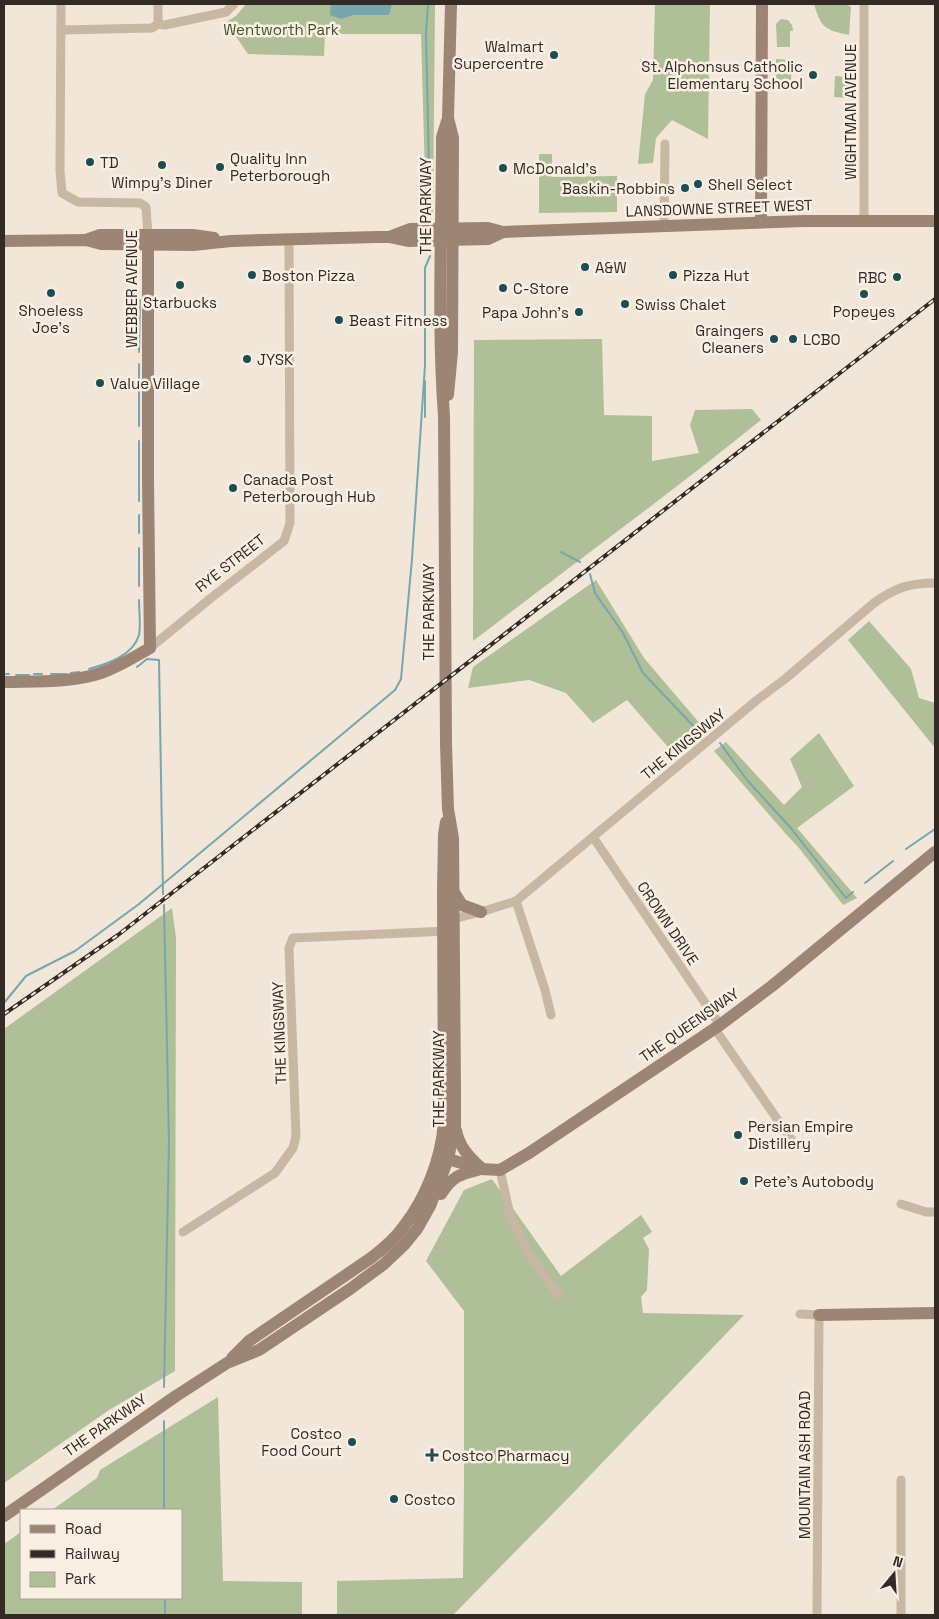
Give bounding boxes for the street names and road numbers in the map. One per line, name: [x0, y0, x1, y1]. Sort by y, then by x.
street label: WIGHTMAN AVENUE: [841, 44, 860, 180]
street label: THE PARKWAY: [416, 157, 435, 255]
street label: LANSDOWNE STREET WEST: [625, 195, 813, 221]
street label: WEBBER AVENUE: [122, 230, 141, 348]
street label: RYE STREET: [191, 530, 269, 596]
street label: THE PARKWAY: [419, 563, 438, 661]
street label: THE KINGSWAY: [637, 704, 729, 784]
street label: CROWN DRIVE: [633, 878, 703, 968]
street label: THE KINGSWAY: [268, 981, 290, 1085]
street label: THE QUEENSWAY: [636, 984, 742, 1066]
street label: THE PARKWAY: [429, 1030, 448, 1128]
street label: THE PARKWAY: [60, 1389, 150, 1461]
street label: MOUNTAIN ASH ROAD: [795, 1391, 814, 1539]

